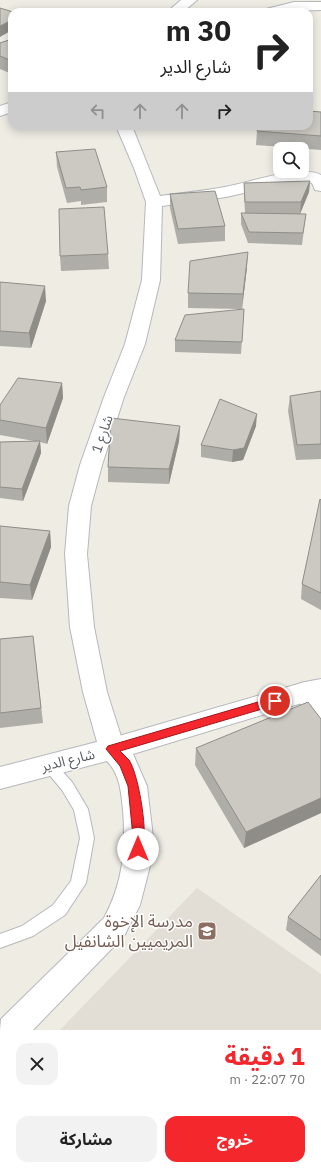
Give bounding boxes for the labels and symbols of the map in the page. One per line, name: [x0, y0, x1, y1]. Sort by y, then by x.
street label: شارع 1: [87, 413, 119, 456]
pin: [258, 684, 292, 718]
street label: شارع الدير: [38, 745, 97, 778]
position arrow: [117, 828, 159, 870]
place label: مدرسة الإخوة المريميين الشانفيل: [65, 910, 193, 952]
school or university icon: مدرسة الإخوة المريميين الشانفيل: [196, 920, 218, 942]

